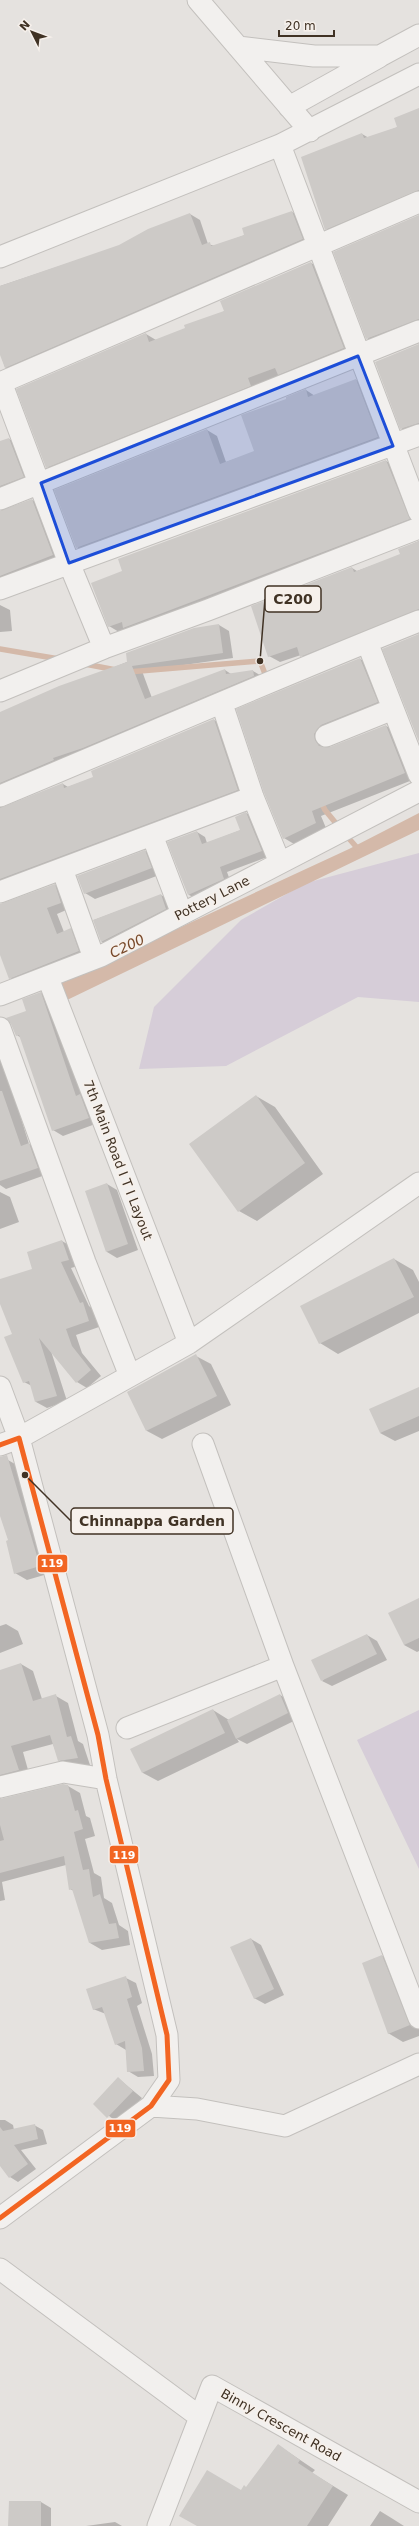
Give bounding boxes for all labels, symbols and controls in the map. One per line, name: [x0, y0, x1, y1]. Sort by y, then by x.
north arrow: [12, 12, 52, 52]
scale bar: [279, 12, 334, 38]
text: N: [17, 18, 33, 33]
text: 20 m: [285, 19, 316, 33]
callout: C200: [265, 586, 321, 612]
text: C200: [273, 591, 313, 607]
street label: Pottery Lane: [172, 873, 252, 923]
water label: C200: [107, 931, 147, 961]
street label: 7th Main Road I T I Layout: [81, 1078, 155, 1242]
callout: Chinnappa Garden: [71, 1508, 233, 1534]
text: Chinnappa Garden: [79, 1513, 225, 1529]
line badge: 119: [37, 1554, 68, 1573]
text: 119: [41, 1557, 63, 1570]
line badge: 119: [109, 1845, 139, 1864]
text: 119: [113, 1849, 135, 1862]
line badge: 119: [105, 2119, 136, 2138]
text: 119: [109, 2122, 131, 2135]
street label: Binny Crescent Road: [218, 2386, 344, 2464]

